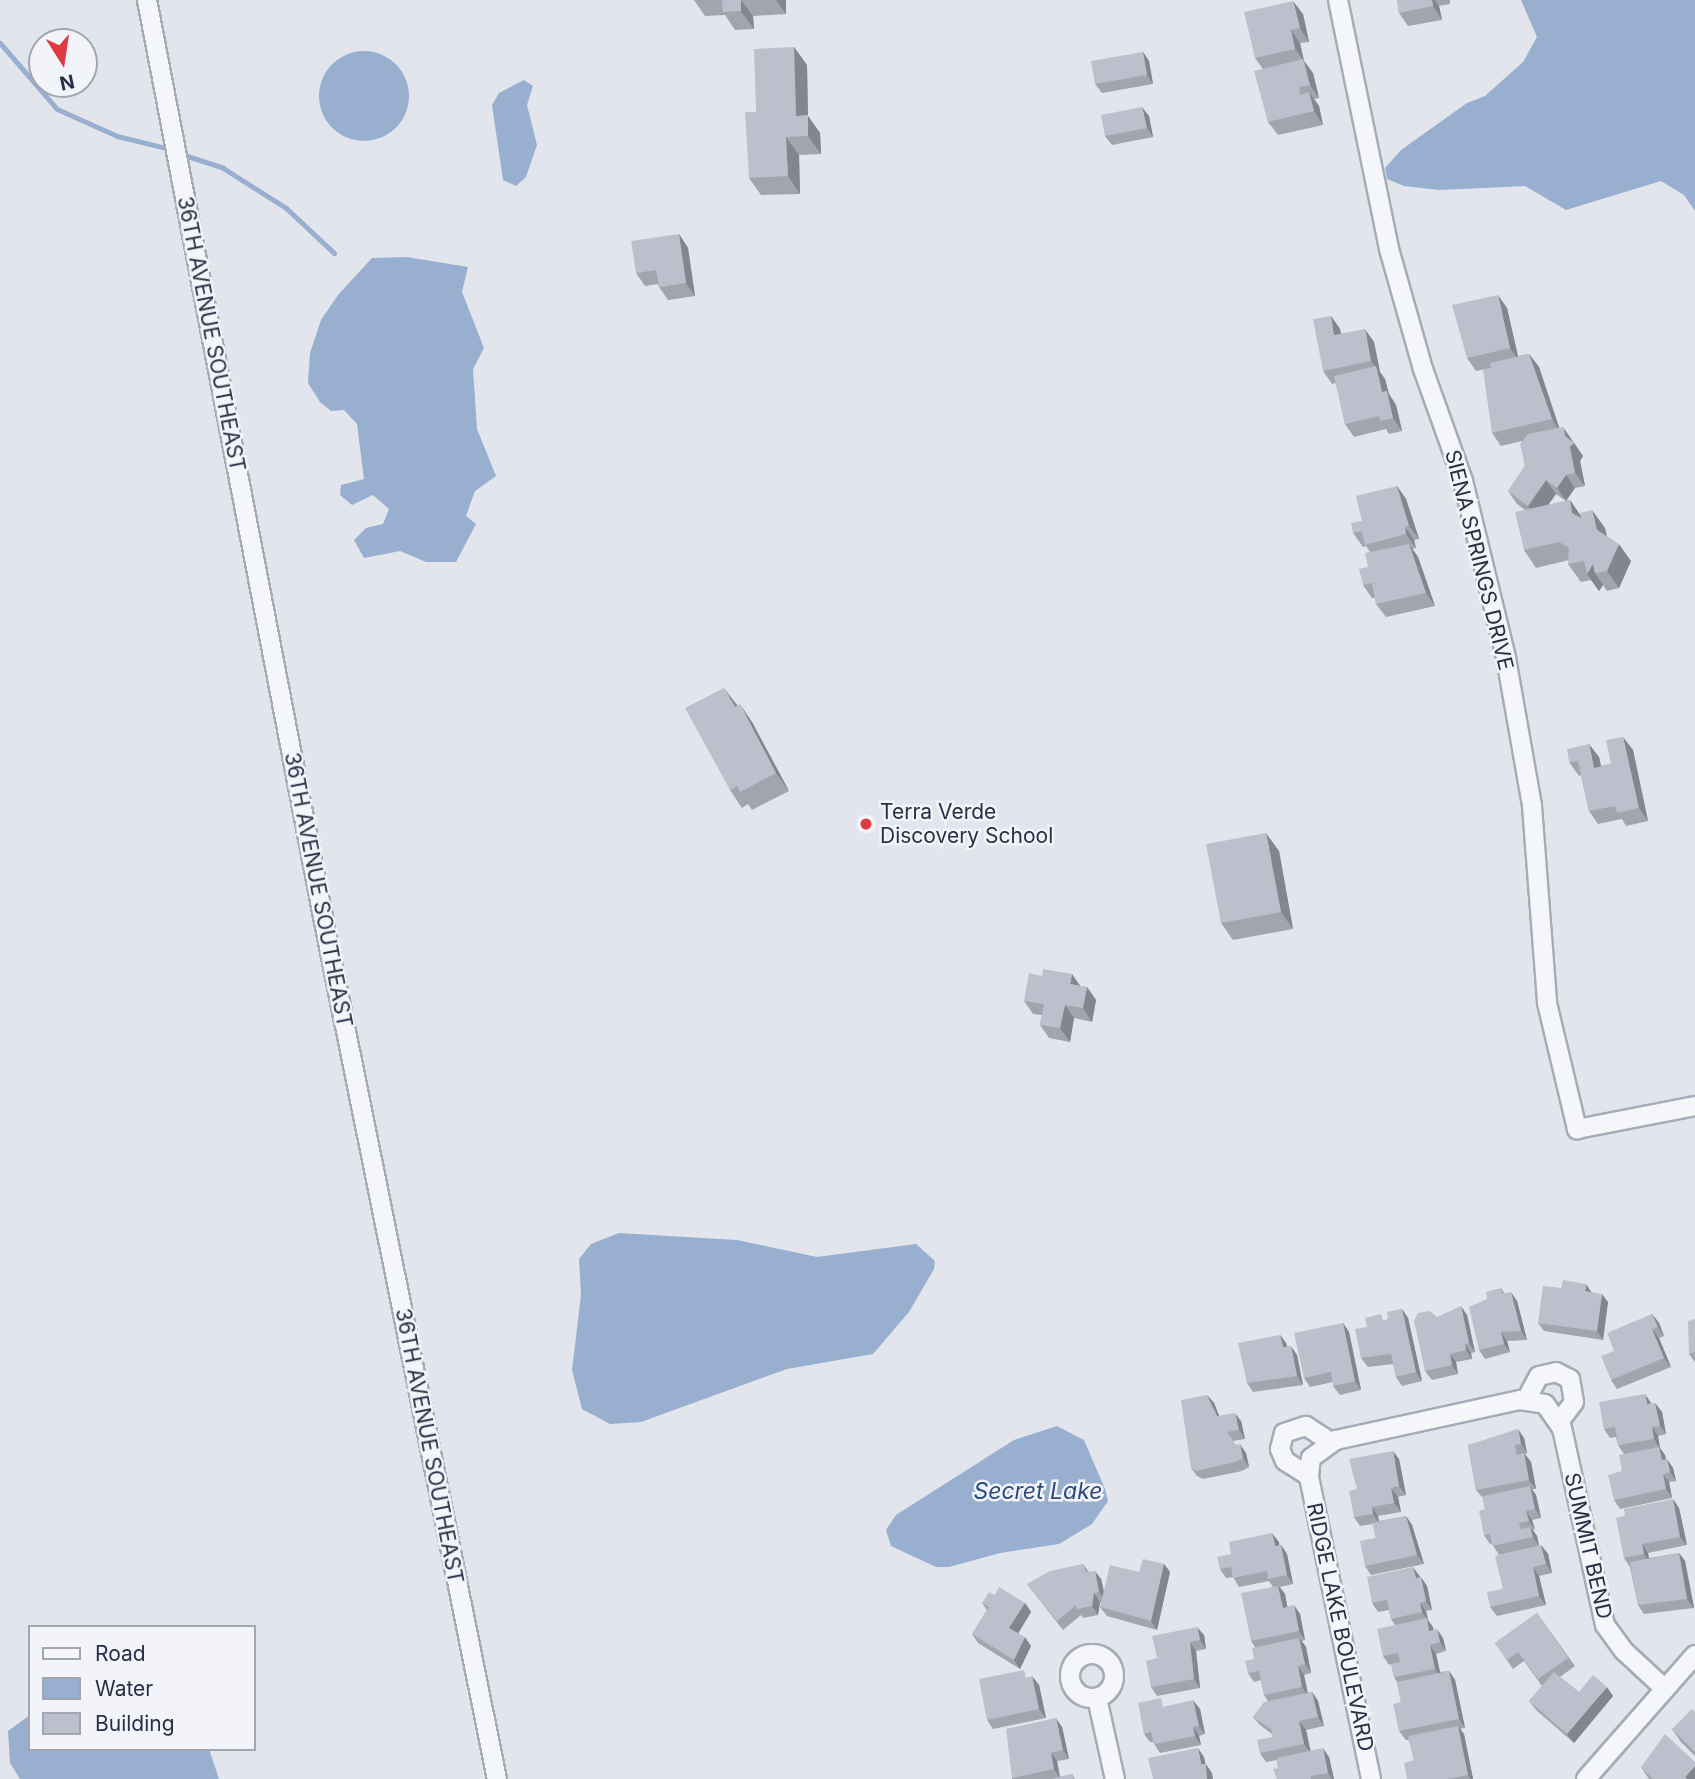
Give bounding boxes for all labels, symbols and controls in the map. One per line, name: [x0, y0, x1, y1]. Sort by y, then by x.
north arrow: [28, 28, 98, 98]
text: N: [58, 69, 77, 95]
street label: 36TH AVENUE SOUTHEAST: [172, 194, 250, 474]
street label: SIENA SPRINGS DRIVE: [1439, 447, 1519, 673]
street label: 36TH AVENUE SOUTHEAST: [279, 750, 357, 1030]
place label: Terra Verde Discovery School: [880, 799, 1053, 849]
marker: Terra Verde Discovery School: [858, 816, 874, 832]
street label: 36TH AVENUE SOUTHEAST: [390, 1306, 468, 1586]
street label: SUMMIT BEND: [1559, 1470, 1617, 1622]
water label: Secret Lake: [973, 1477, 1103, 1505]
street label: RIDGE LAKE BOULEVARD: [1301, 1500, 1379, 1754]
legend: [28, 1625, 256, 1751]
text: Road: [95, 1641, 146, 1666]
text: Water: [95, 1676, 153, 1701]
text: Building: [95, 1711, 175, 1736]

